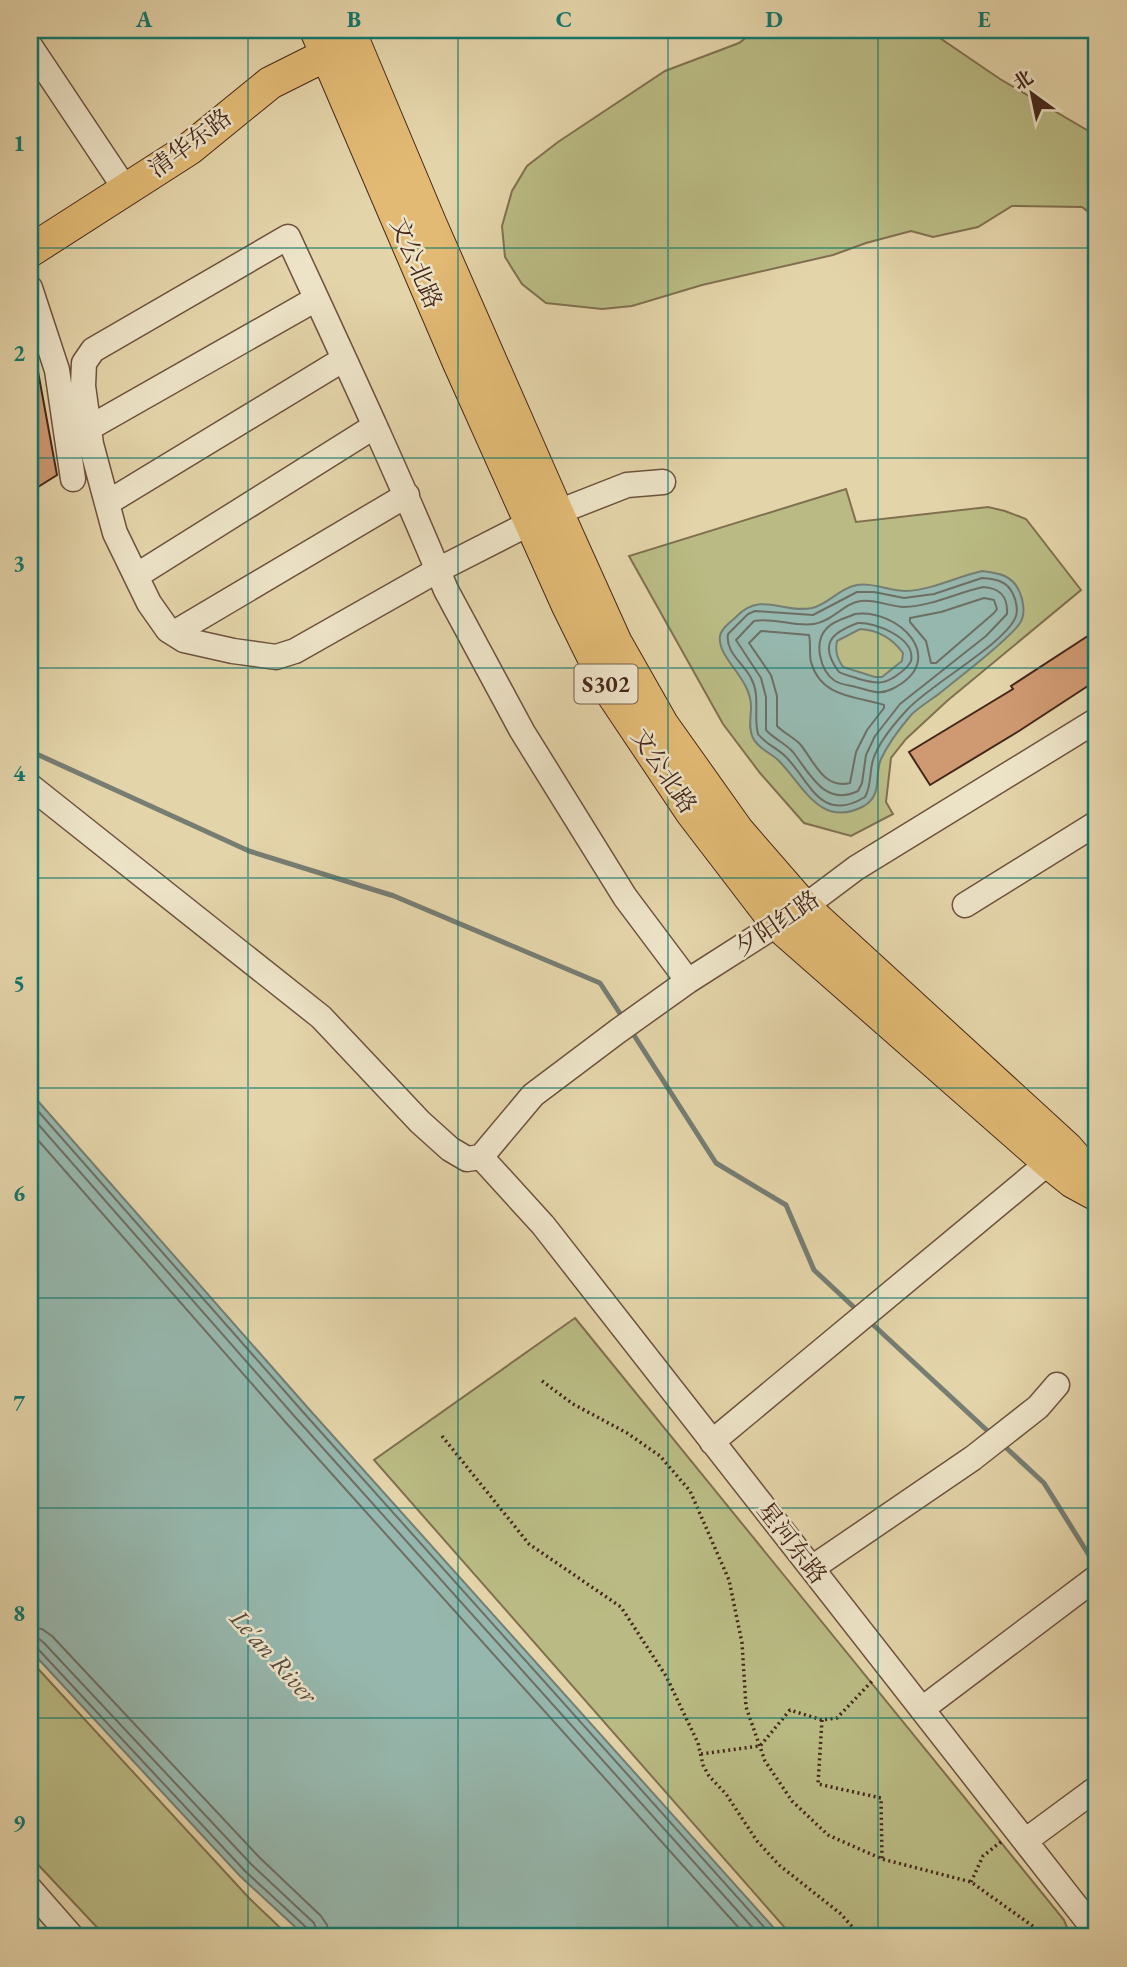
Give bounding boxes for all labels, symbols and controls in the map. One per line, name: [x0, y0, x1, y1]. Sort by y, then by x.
text: A: [135, 4, 153, 34]
text: B: [347, 4, 361, 34]
text: C: [556, 4, 572, 34]
text: D: [765, 4, 783, 34]
text: E: [977, 4, 991, 34]
north arrow: [998, 60, 1068, 130]
text: 北: [1008, 65, 1038, 96]
street label: 清华东路: [142, 101, 237, 184]
text: 1: [13, 128, 25, 158]
street label: 文公北路: [383, 213, 449, 313]
text: 2: [13, 338, 25, 368]
text: 3: [13, 548, 25, 578]
road number: S302: [574, 664, 638, 704]
street label: 文公北路: [625, 722, 704, 819]
text: 4: [13, 758, 26, 788]
street label: 夕阳红路: [728, 883, 825, 962]
text: 5: [13, 968, 25, 998]
text: 6: [13, 1178, 25, 1208]
text: 7: [13, 1388, 26, 1418]
street label: 星河东路: [751, 1495, 834, 1590]
text: 8: [13, 1598, 25, 1628]
water label: Le'an River: [222, 1601, 326, 1711]
text: 9: [13, 1808, 25, 1838]

